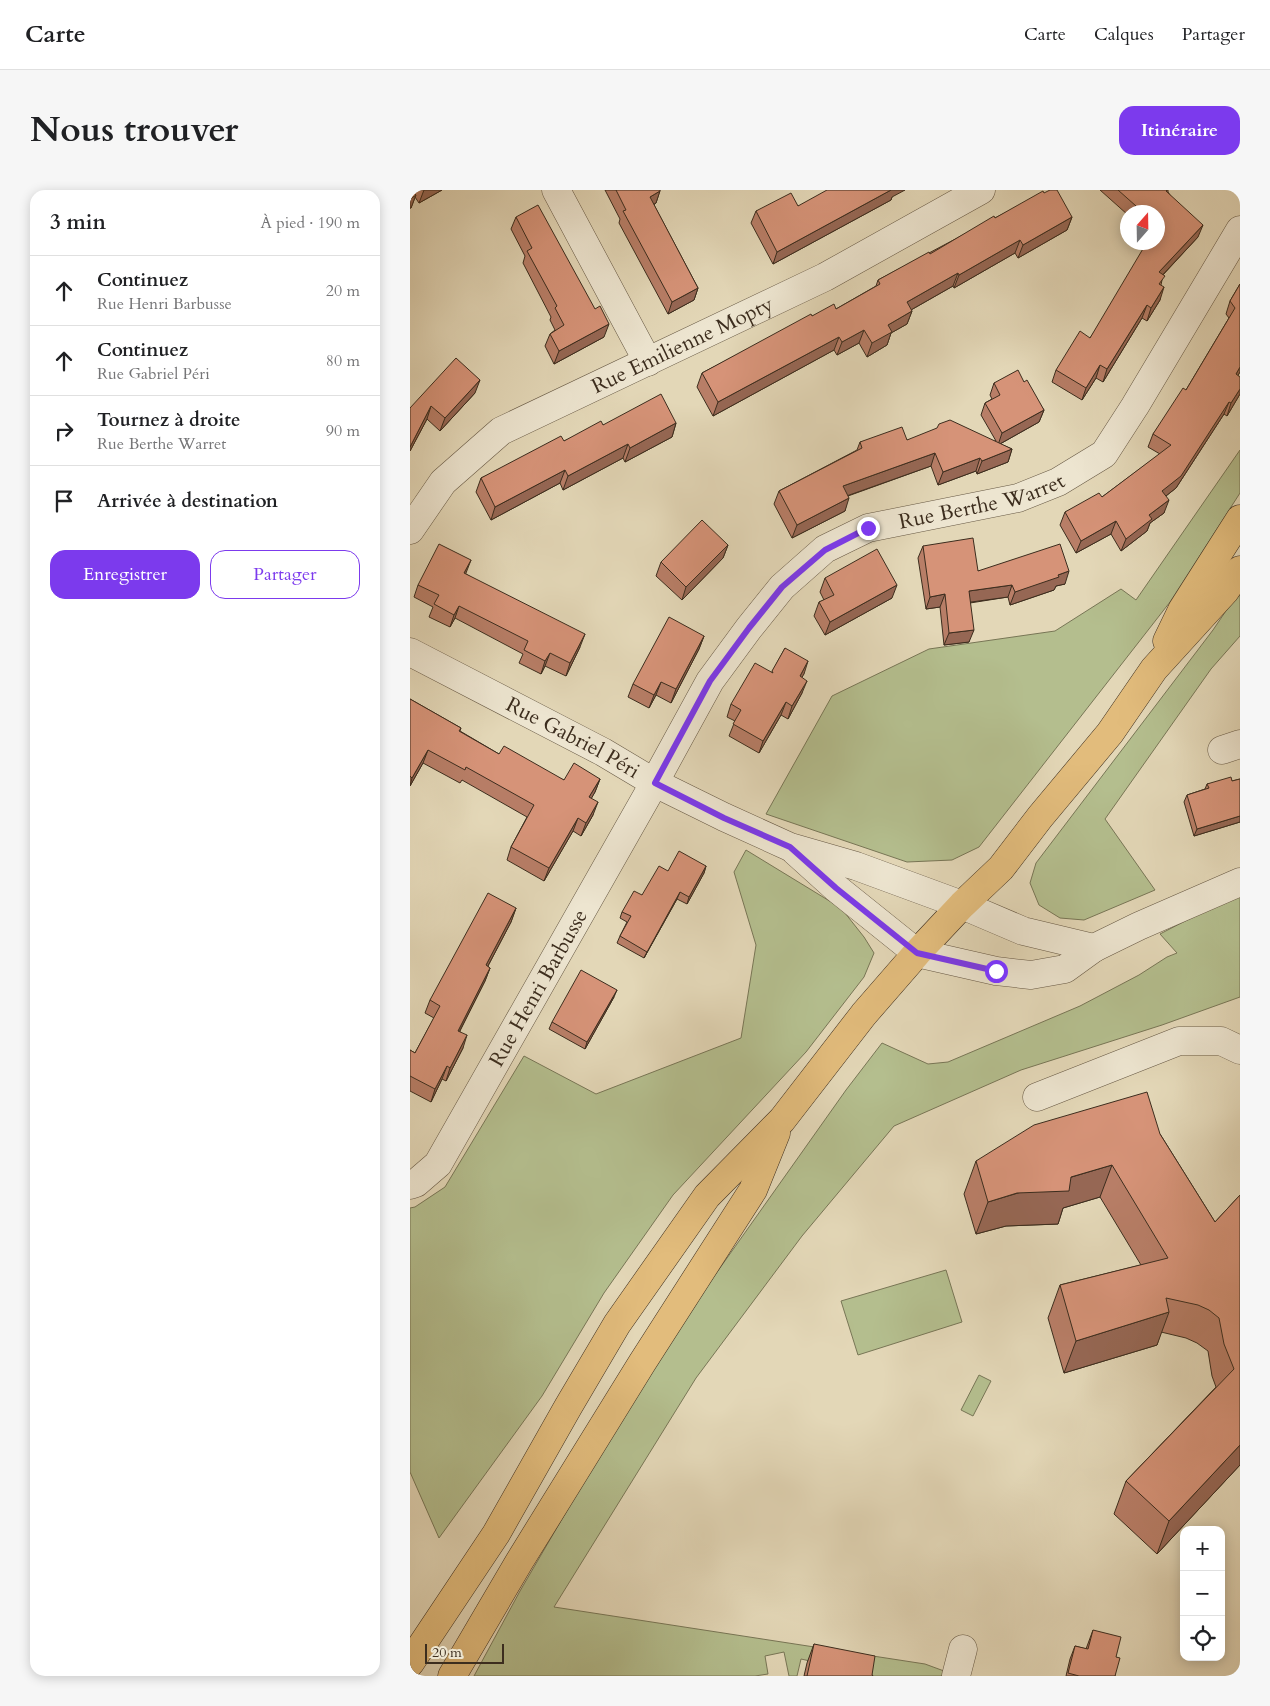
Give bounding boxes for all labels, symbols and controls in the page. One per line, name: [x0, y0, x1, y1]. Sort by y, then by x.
text: Carte: [25, 18, 86, 51]
text: Carte: [1024, 22, 1066, 47]
text: Calques: [1094, 22, 1154, 47]
text: Partager: [1182, 22, 1245, 47]
text: Nous trouver: [30, 106, 238, 154]
button: Itinéraire: [1119, 106, 1240, 155]
north arrow: [1120, 205, 1165, 250]
text: 3 min: [50, 208, 106, 237]
text: À pied · 190 m: [260, 212, 360, 234]
text: Continuez: [97, 267, 188, 293]
icon: ahead: [50, 277, 78, 305]
text: 20 m: [326, 280, 360, 302]
street label: Rue Emilienne Mopty: [587, 289, 778, 400]
text: Rue Henri Barbusse: [97, 293, 232, 315]
text: Continuez: [97, 337, 188, 363]
icon: ahead: [50, 347, 78, 375]
text: 80 m: [326, 350, 360, 372]
text: Rue Gabriel Péri: [97, 363, 210, 385]
text: Tournez à droite: [97, 407, 240, 433]
icon: right: [50, 417, 78, 445]
text: 90 m: [326, 420, 360, 442]
text: Rue Berthe Warret: [97, 433, 226, 455]
street label: Rue Berthe Warret: [896, 467, 1071, 536]
icon: arrive: [50, 487, 78, 515]
text: Arrivée à destination: [97, 488, 278, 514]
route end: [857, 517, 880, 540]
button: Enregistrer: [50, 550, 200, 599]
button: Partager: [210, 550, 360, 599]
street label: Rue Gabriel Péri: [501, 690, 645, 785]
street label: Rue Henri Barbusse: [482, 904, 594, 1072]
route start: [985, 960, 1008, 983]
map controls: [1180, 1526, 1225, 1661]
button: +: [1180, 1526, 1225, 1571]
button: −: [1180, 1571, 1225, 1616]
button: locate: [1180, 1616, 1225, 1661]
scale bar: [425, 1641, 504, 1664]
text: 20 m: [432, 1643, 462, 1662]

